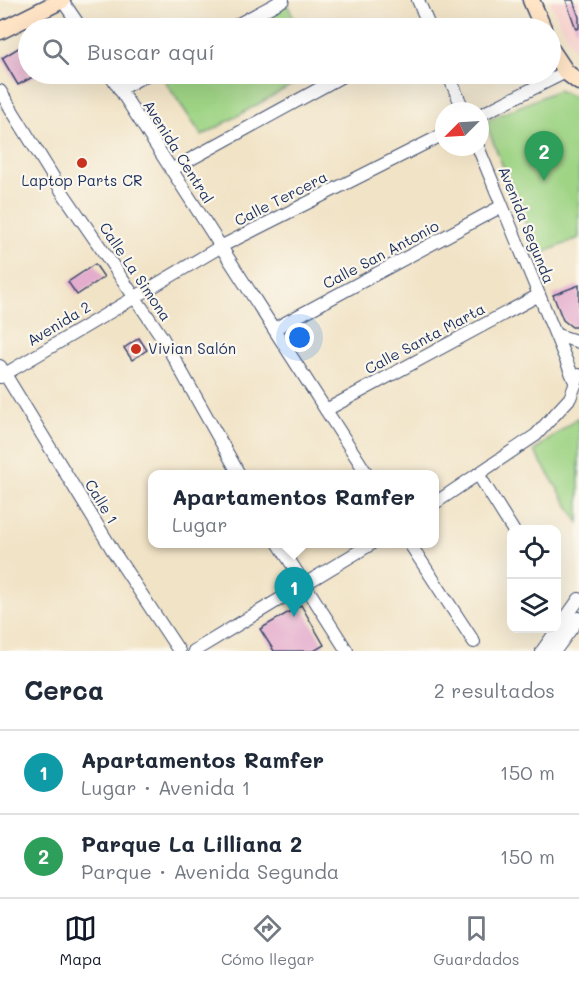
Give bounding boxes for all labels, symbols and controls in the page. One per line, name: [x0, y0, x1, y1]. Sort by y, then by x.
search box: [18, 18, 561, 84]
icon: search: [39, 35, 72, 68]
text: Buscar aquí: [87, 37, 215, 66]
street label: Avenida Central: [139, 96, 219, 207]
north arrow: [435, 102, 489, 156]
pin: 2: [524, 132, 564, 181]
marker: Laptop Parts CR: [75, 156, 89, 170]
street label: Avenida Segunda: [494, 163, 560, 286]
street label: Calle Tercera: [231, 166, 330, 230]
place label: Laptop Parts CR: [21, 170, 143, 190]
street label: Calle San Antonio: [319, 215, 442, 293]
street label: Calle La Simona: [95, 218, 176, 325]
street label: Avenida 2: [23, 296, 94, 350]
street label: Calle Santa Marta: [361, 298, 488, 378]
your location: [285, 323, 314, 352]
place label: Vivian Salón: [148, 338, 236, 358]
marker: Vivian Salón: [129, 342, 143, 356]
popup: [148, 470, 439, 548]
street label: Calle 1: [81, 476, 123, 527]
text: Apartamentos Ramfer: [172, 482, 415, 511]
text: Lugar: [172, 511, 228, 537]
map controls: [507, 525, 561, 633]
button: locate: [507, 525, 561, 579]
pin: 1: [274, 568, 314, 617]
button: layers: [507, 579, 561, 633]
text: Cerca: [24, 673, 104, 707]
text: 2 resultados: [434, 677, 555, 703]
text: Apartamentos Ramfer: [81, 745, 324, 774]
text: 1: [39, 759, 48, 785]
text: 150 m: [500, 759, 555, 785]
text: Lugar · Avenida 1: [81, 774, 251, 800]
text: Parque La Lilliana 2: [81, 829, 302, 858]
text: 2: [38, 843, 49, 869]
text: 150 m: [500, 843, 555, 869]
text: Parque · Avenida Segunda: [81, 858, 339, 884]
tab: Mapa: [59, 912, 102, 969]
tab: Cómo llegar: [221, 912, 314, 969]
tab: Guardados: [433, 912, 520, 969]

